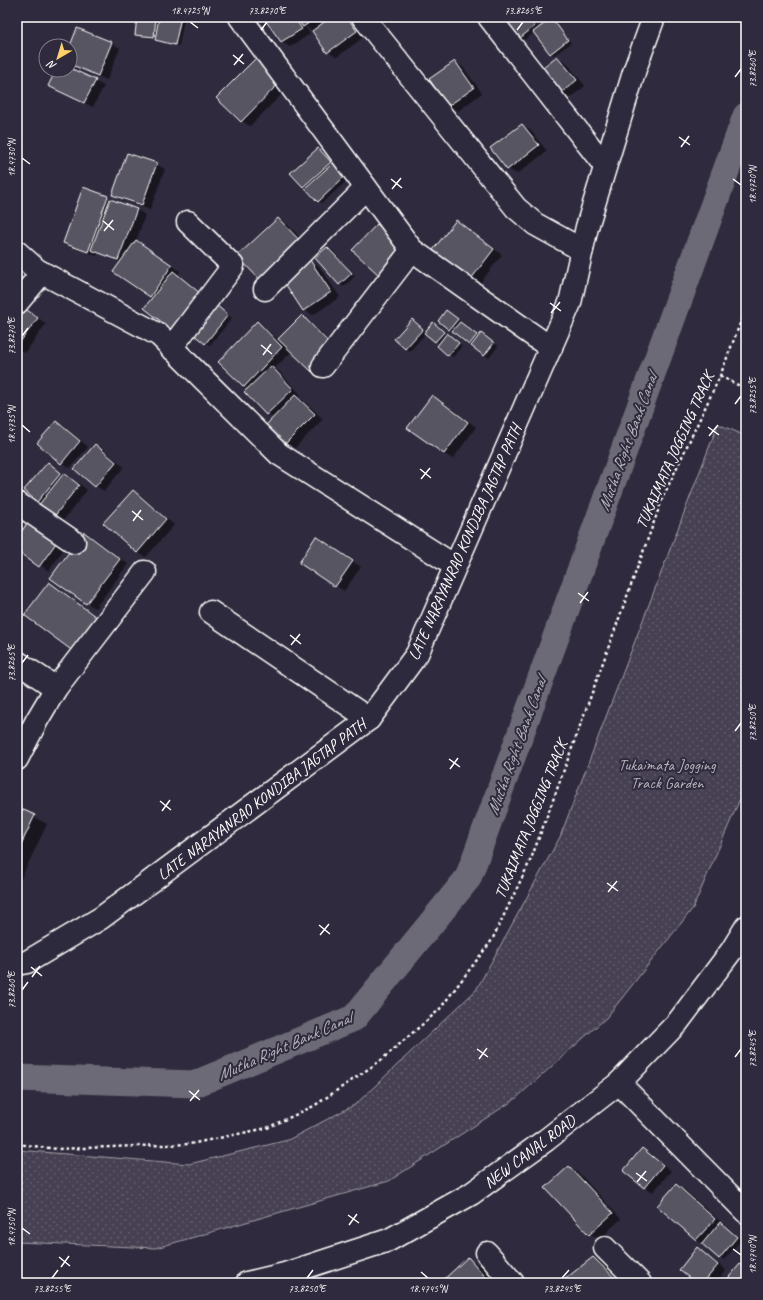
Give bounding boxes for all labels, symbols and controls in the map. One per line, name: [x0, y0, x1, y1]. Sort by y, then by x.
text: 18.4725°N: [171, 4, 211, 17]
text: 73.8270°E: [248, 4, 287, 17]
text: 73.8265°E: [504, 4, 543, 17]
north arrow: [38, 38, 78, 78]
text: 73.8260°E: [746, 49, 759, 88]
text: N: [43, 57, 59, 73]
text: 18.4730°N: [5, 137, 18, 177]
text: 18.4720°N: [746, 164, 759, 204]
text: 73.8270°E: [5, 316, 18, 355]
water label: Mutha Right Bank Canal: [593, 365, 664, 514]
street label: TUKAIMATA JOGGING TRACK: [631, 366, 720, 532]
text: 73.8255°E: [746, 376, 759, 415]
text: 18.4735°N: [5, 404, 18, 444]
street label: LATE NARAYANRAO KONDIBA JAGTAP PATH: [404, 419, 527, 663]
text: 73.8265°E: [5, 643, 18, 682]
water label: Mutha Right Bank Canal: [482, 669, 553, 818]
text: 73.8250°E: [746, 703, 759, 742]
street label: LATE NARAYANRAO KONDIBA JAGTAP PATH: [154, 713, 372, 885]
street label: TUKAIMATA JOGGING TRACK: [490, 734, 573, 902]
park label: Tukaimata Jogging Track Garden: [618, 755, 717, 793]
text: 73.8260°E: [5, 970, 18, 1009]
water label: Mutha Right Bank Canal: [214, 1005, 360, 1085]
text: 73.8245°E: [746, 1029, 759, 1068]
street label: NEW CANAL ROAD: [480, 1110, 581, 1193]
text: 18.4750°N: [5, 1207, 18, 1247]
text: 18.4740°N: [746, 1234, 759, 1274]
text: 73.8255°E: [33, 1282, 72, 1295]
text: 73.8250°E: [288, 1282, 327, 1295]
text: 18.4745°N: [409, 1282, 449, 1295]
text: 73.8245°E: [543, 1282, 582, 1295]

